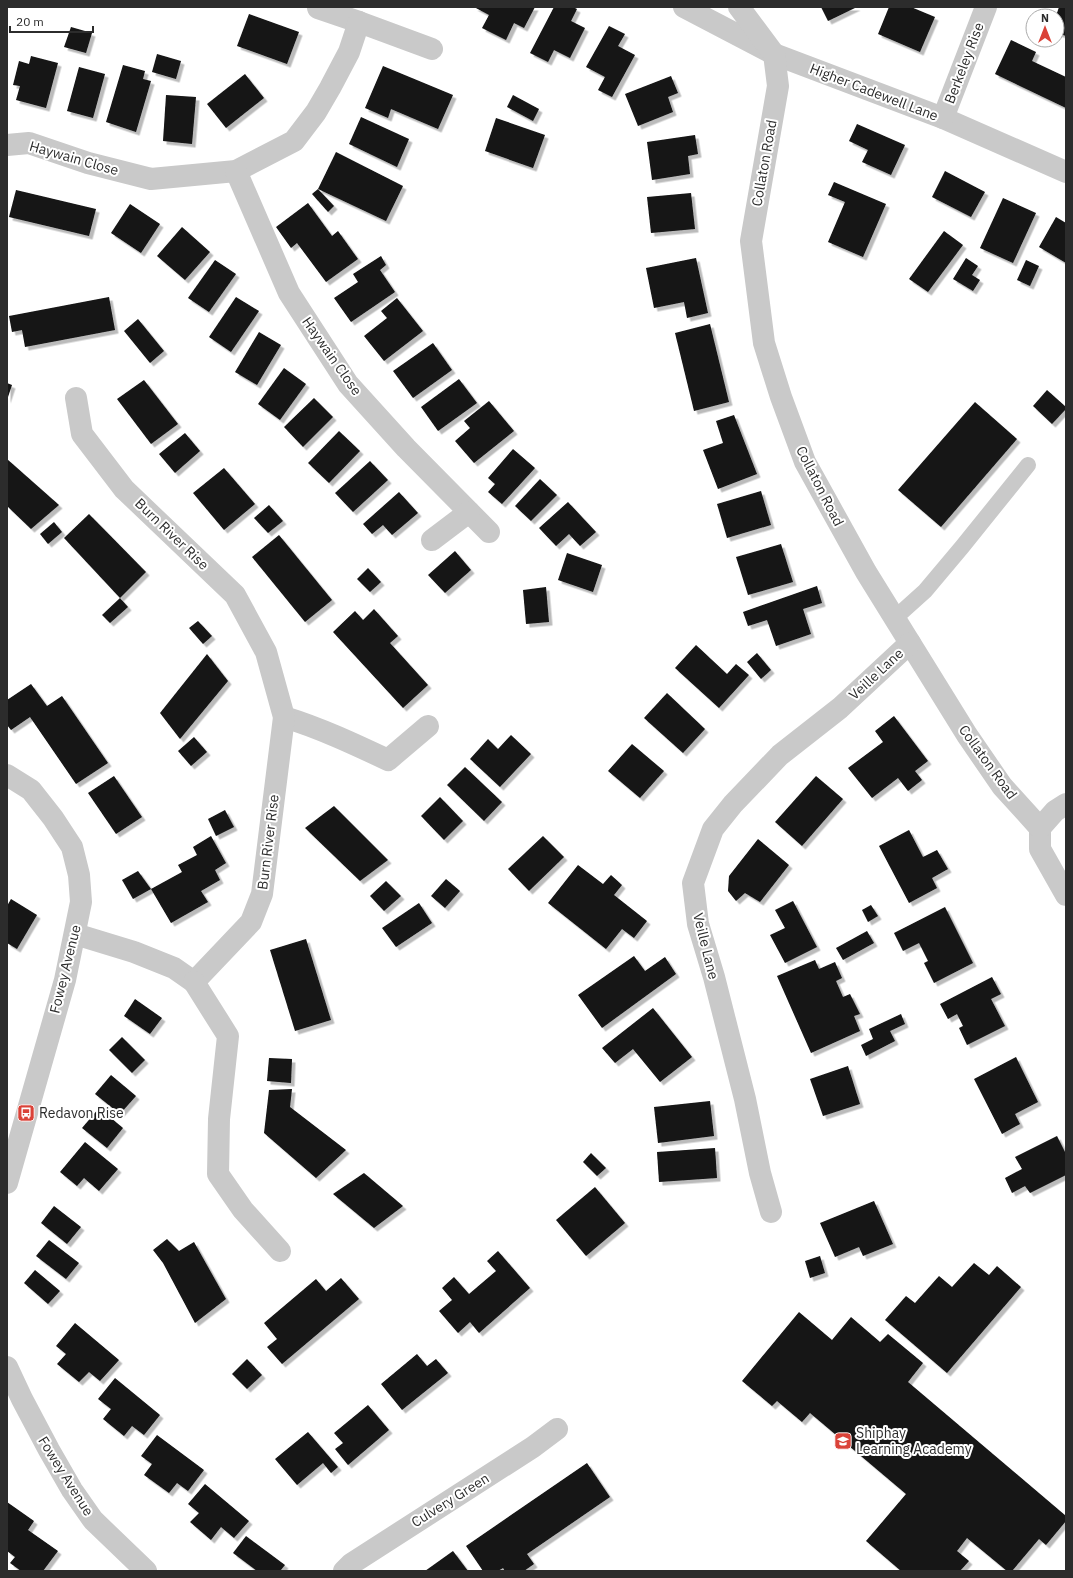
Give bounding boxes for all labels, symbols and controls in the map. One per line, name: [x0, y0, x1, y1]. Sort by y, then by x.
scale bar: [10, 8, 93, 34]
north arrow: [1025, 8, 1065, 48]
text: N: [1041, 11, 1049, 25]
text: 20 m: [16, 14, 44, 29]
street label: Berkeley Rise: [940, 20, 988, 106]
street label: Higher Cadewell Lane: [807, 59, 941, 125]
street label: Collaton Road: [748, 118, 780, 208]
street label: Haywain Close: [27, 137, 121, 179]
street label: Haywain Close: [298, 313, 366, 399]
street label: Collaton Road: [792, 443, 848, 529]
street label: Burn River Rise: [131, 494, 213, 574]
street label: Veille Lane: [845, 644, 907, 704]
street label: Collaton Road: [955, 721, 1021, 803]
street label: Burn River Rise: [253, 793, 283, 891]
street label: Veille Lane: [689, 911, 723, 981]
street label: Fowey Avenue: [45, 923, 85, 1015]
bus stop icon: Redavon Rise: [16, 1103, 36, 1123]
place label: Redavon Rise: [39, 1104, 124, 1122]
place label: Shiphay Learning Academy: [856, 1424, 972, 1458]
school or university icon: Shiphay Learning Academy: [833, 1431, 853, 1451]
street label: Fowey Avenue: [34, 1433, 98, 1519]
street label: Culvery Green: [408, 1469, 492, 1531]

